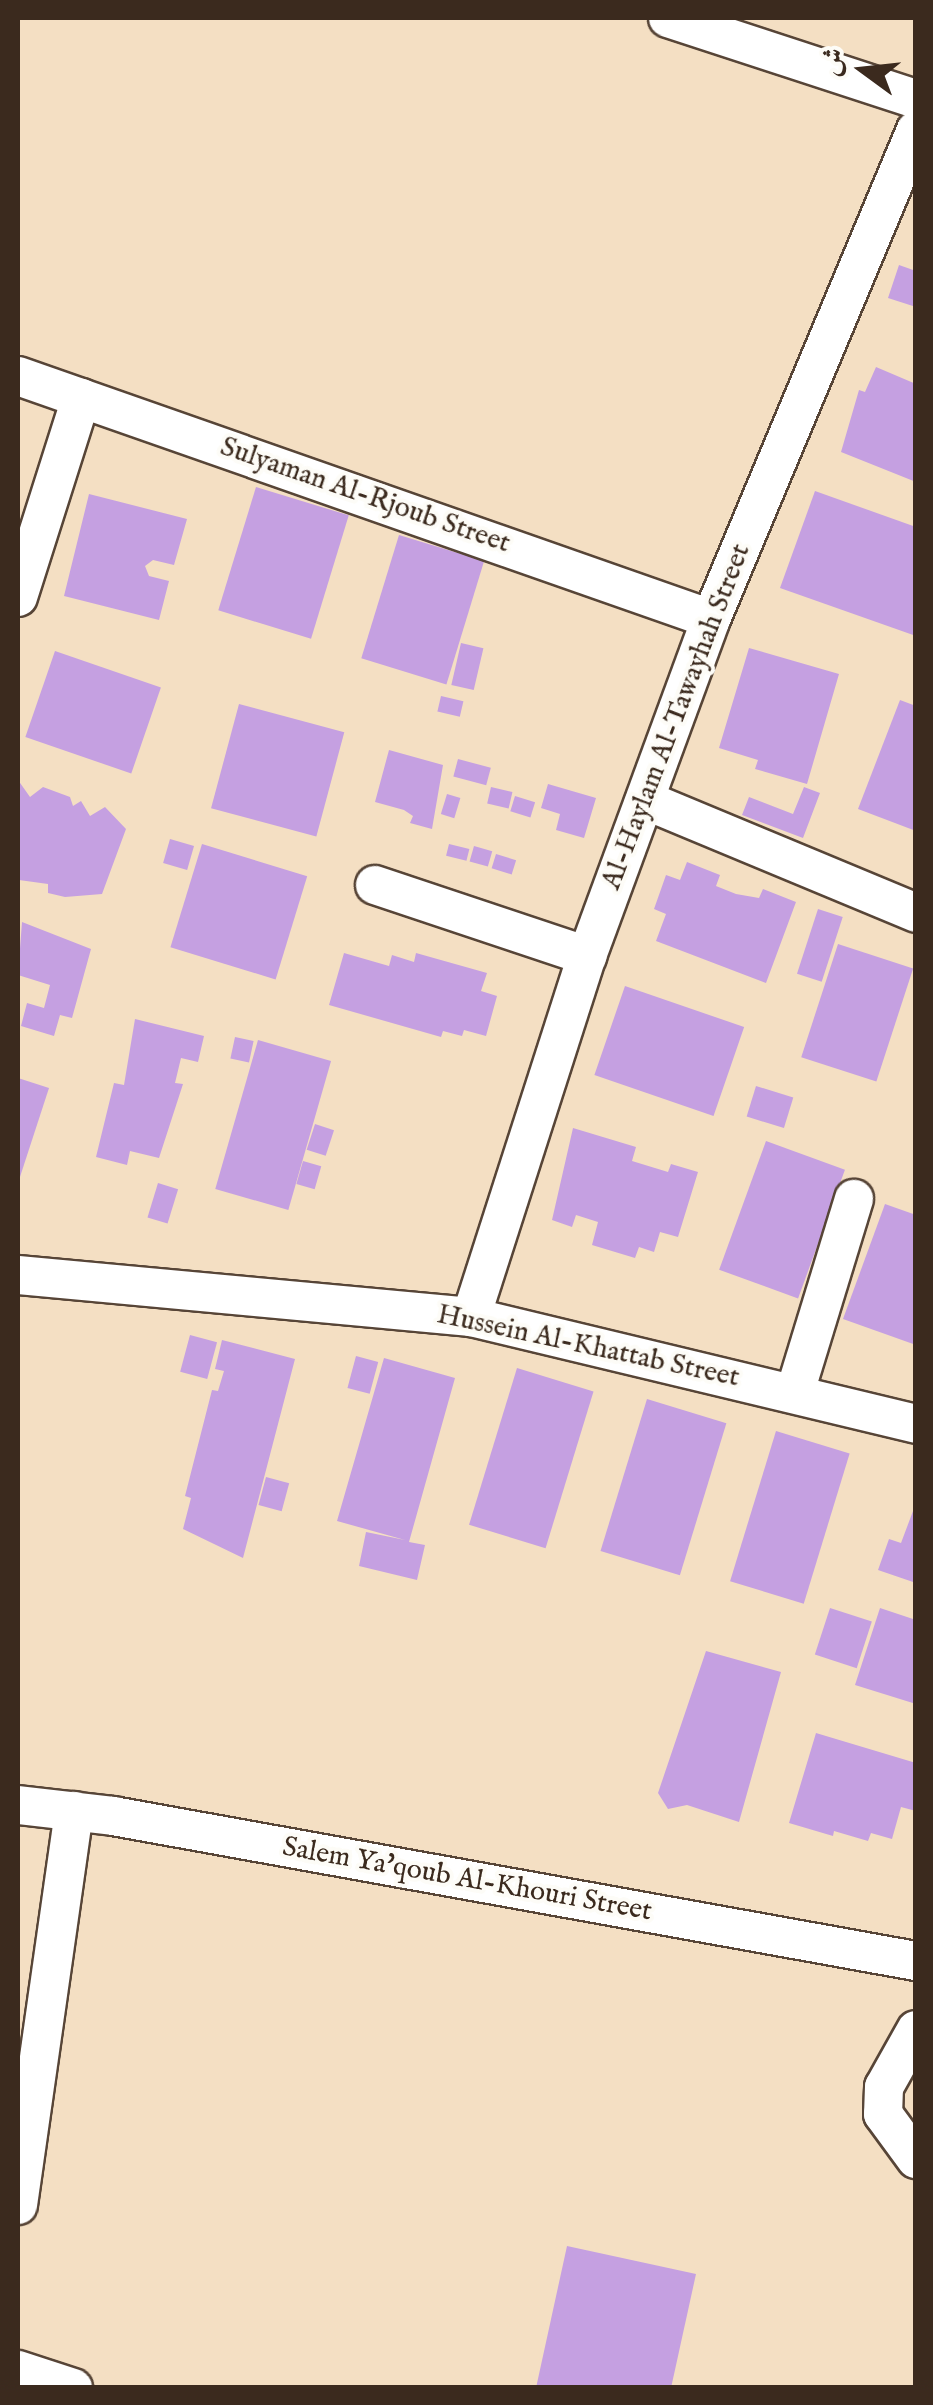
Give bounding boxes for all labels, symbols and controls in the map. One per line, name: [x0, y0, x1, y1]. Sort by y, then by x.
north arrow: [813, 20, 913, 120]
text: ش: [813, 44, 854, 80]
street label: Sulyaman Al-Rjoub Street: [216, 431, 514, 561]
street label: Al-Haylam Al-Tawayhah Street: [595, 540, 759, 894]
street label: Hussein Al-Khattab Street: [434, 1299, 742, 1395]
street label: Salem Ya'qoub Al-Khouri Street: [280, 1831, 654, 1929]

